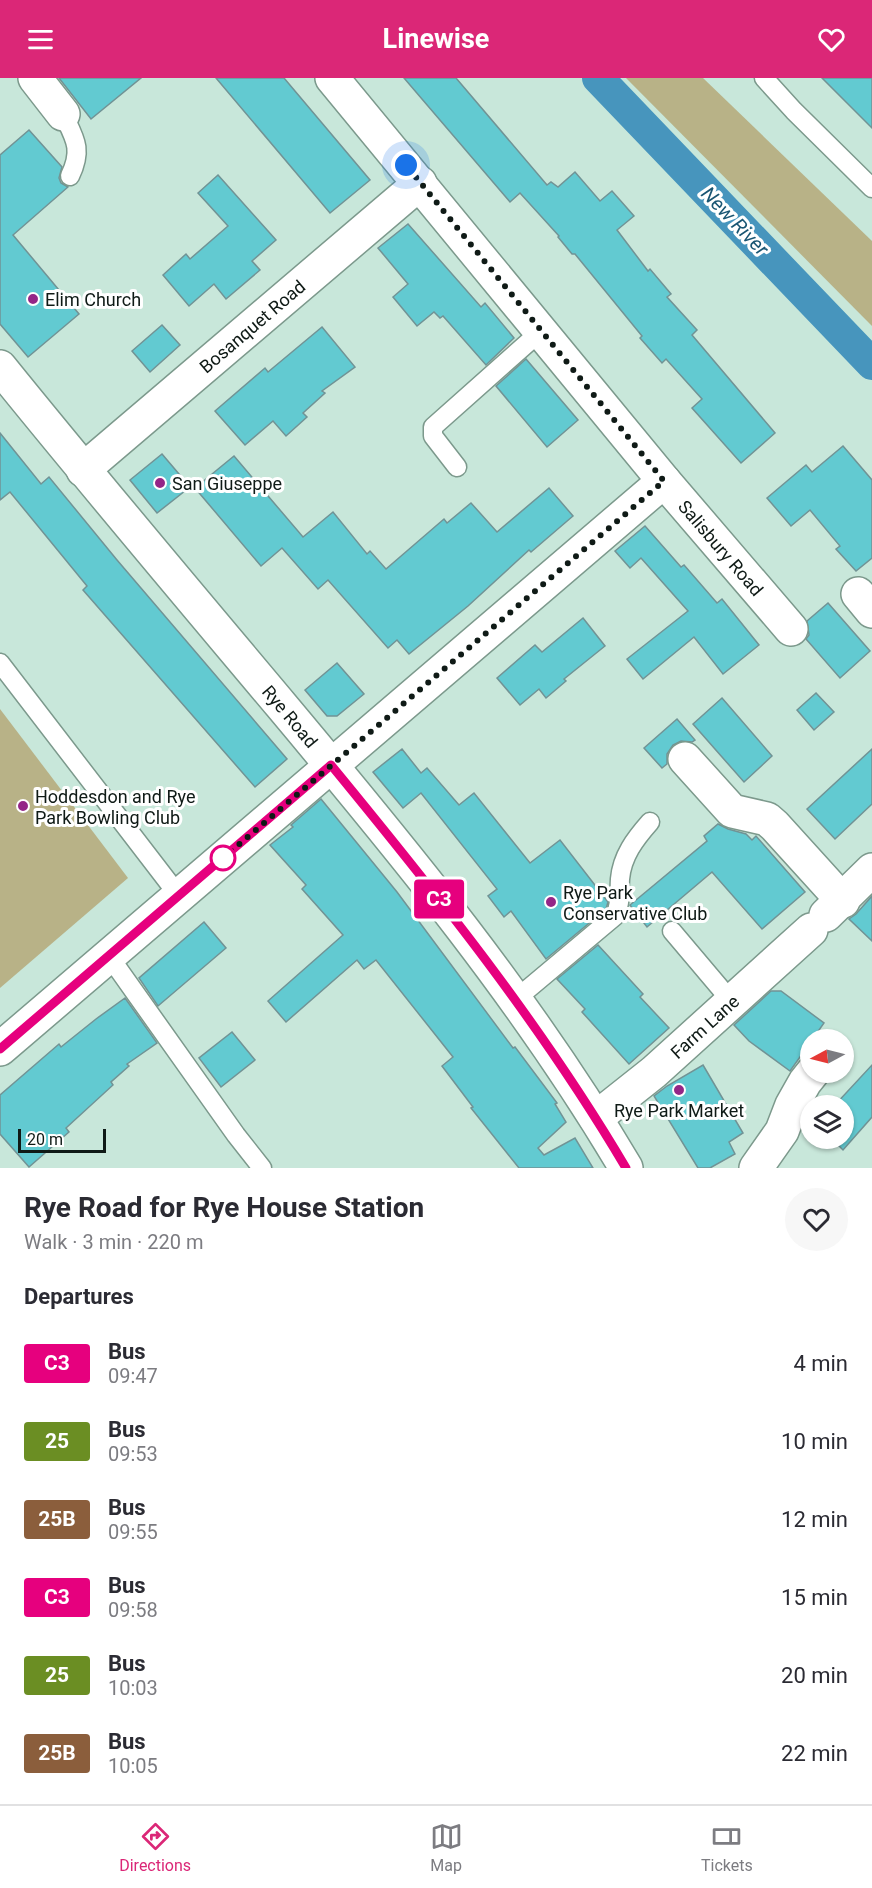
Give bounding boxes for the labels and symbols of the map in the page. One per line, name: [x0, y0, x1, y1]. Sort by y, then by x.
your location: [391, 150, 421, 180]
water label: New River: [696, 182, 775, 261]
street label: Bosanquet Road: [195, 275, 309, 377]
place label: Elim Church: [45, 289, 141, 310]
marker: Elim Church: [26, 292, 40, 306]
place label: San Giuseppe: [172, 473, 282, 494]
marker: San Giuseppe: [153, 476, 167, 490]
street label: Salisbury Road: [674, 496, 768, 600]
street label: Rye Road: [258, 681, 322, 752]
place label: Hoddesdon and Rye Park Bowling Club: [35, 786, 195, 828]
marker: Hoddesdon and Rye Park Bowling Club: [16, 799, 30, 813]
unlabelled marker: [210, 845, 236, 871]
line badge: C3: [412, 880, 466, 918]
place label: Rye Park Conservative Club: [563, 882, 707, 924]
marker: Rye Park Conservative Club: [544, 895, 558, 909]
street label: Farm Lane: [666, 990, 743, 1063]
north arrow: [800, 1029, 854, 1083]
marker: Rye Park Market: [672, 1083, 686, 1097]
place label: Rye Park Market: [614, 1100, 744, 1121]
scale bar: [18, 1126, 106, 1154]

